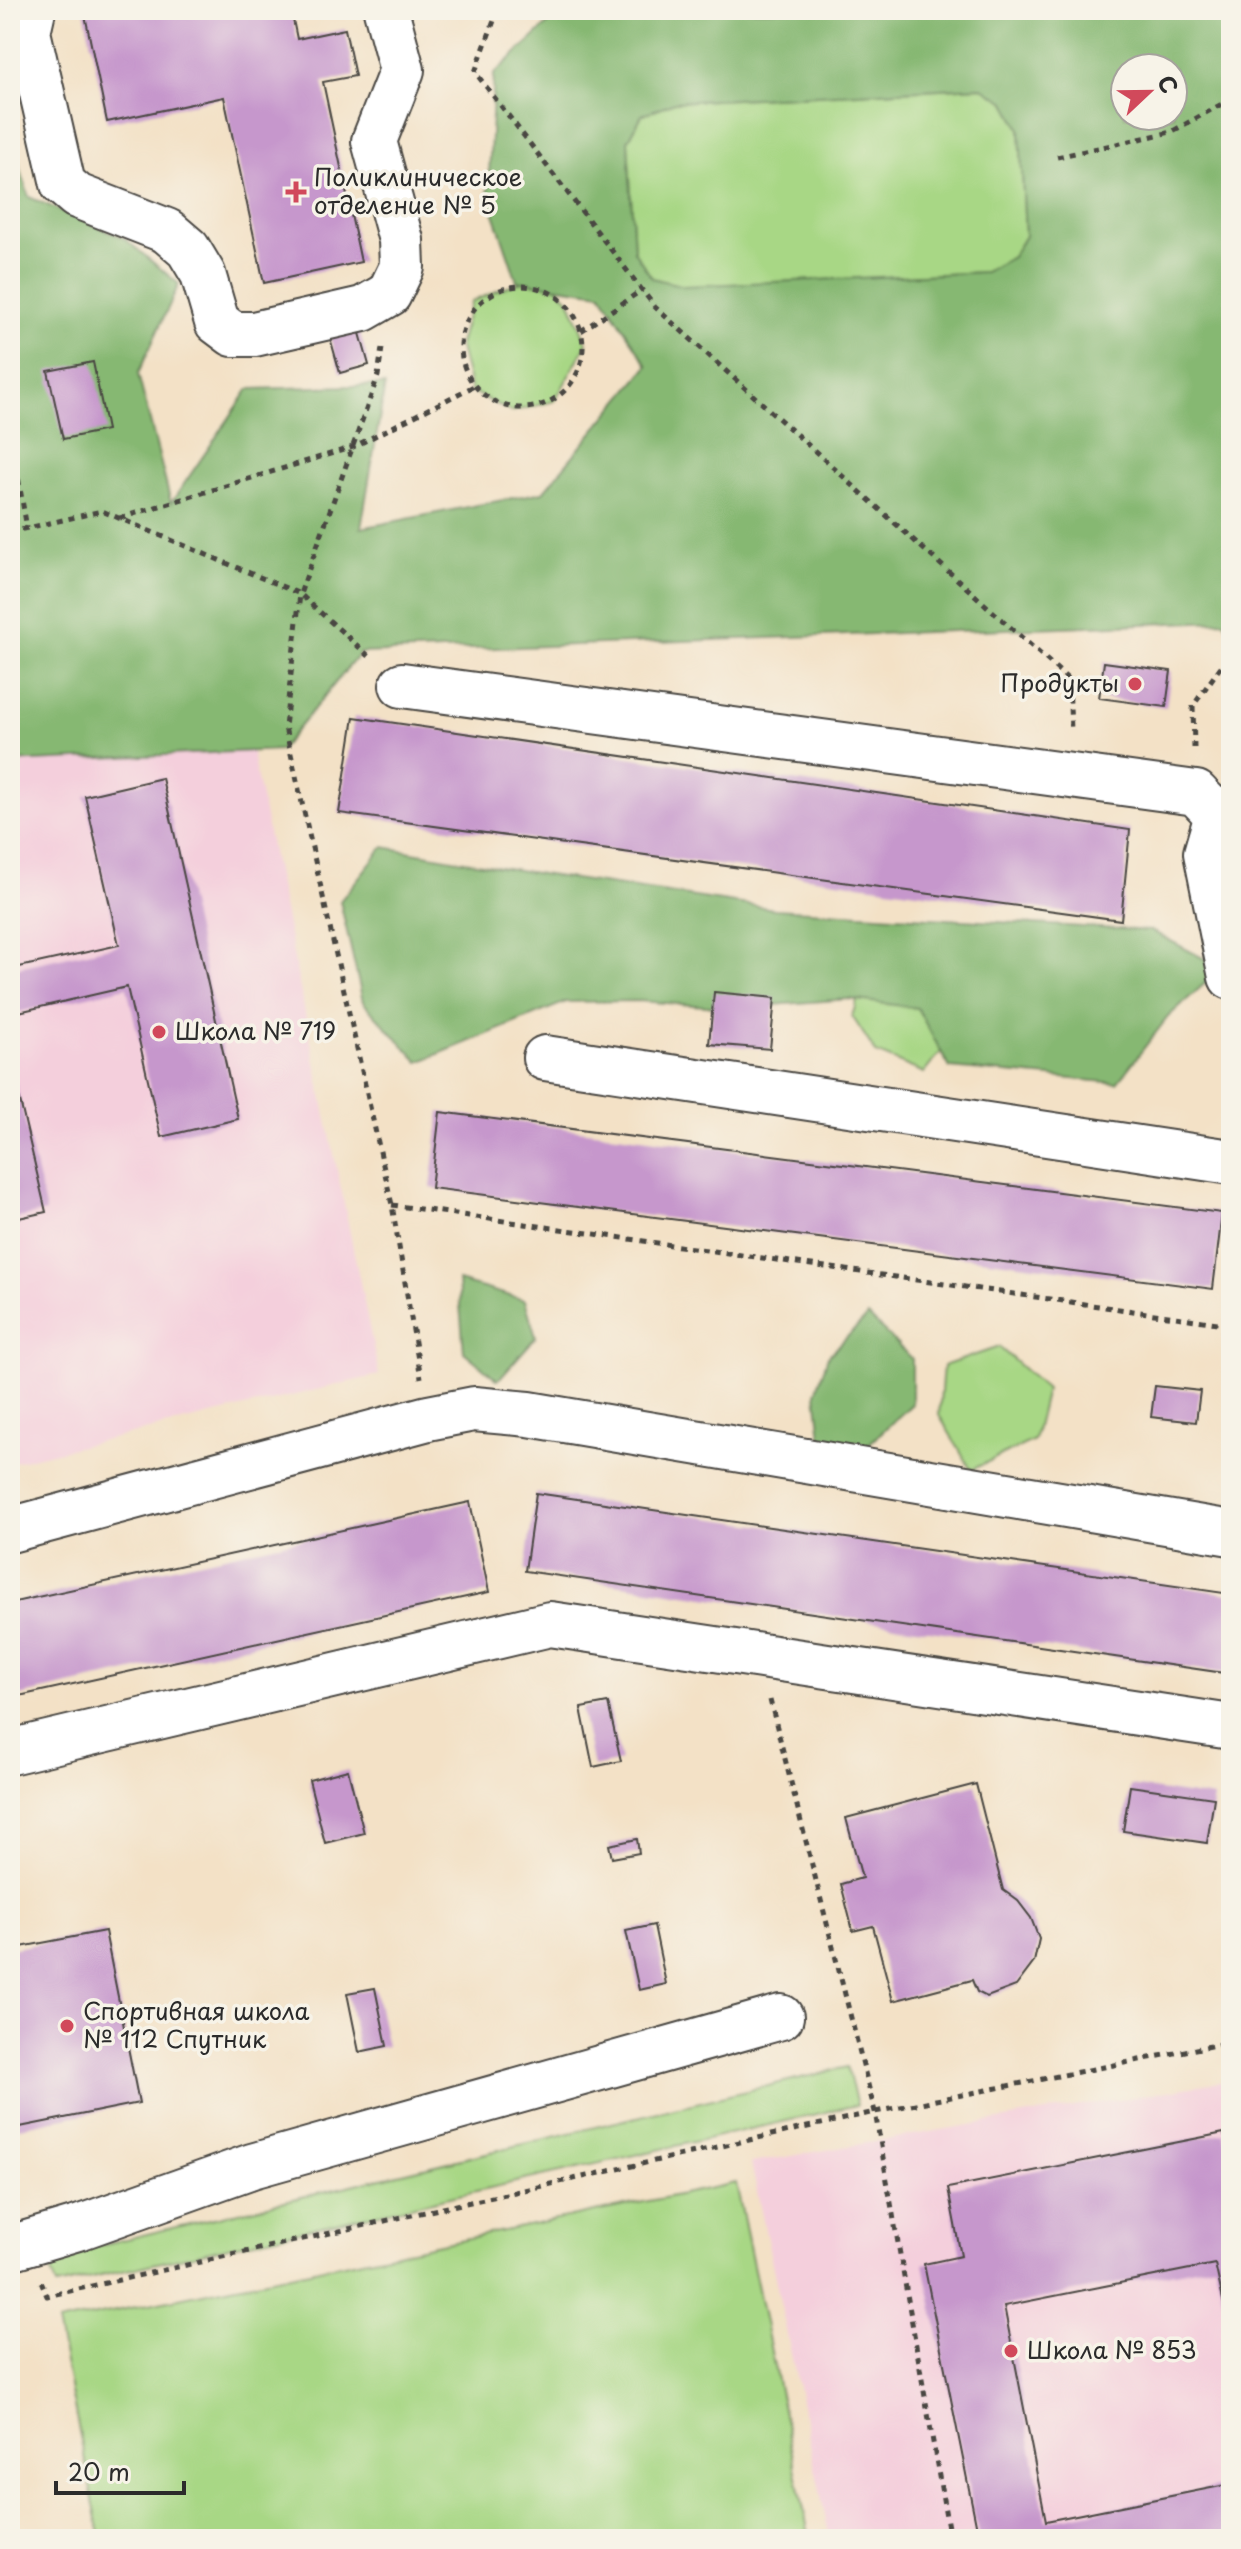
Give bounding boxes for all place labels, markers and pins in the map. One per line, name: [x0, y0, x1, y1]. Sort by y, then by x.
place label: Поликлиническое отделение № 5: [314, 158, 522, 222]
marker: Поликлиническое отделение № 5: [285, 181, 307, 203]
place label: Продукты: [1000, 664, 1119, 700]
marker: Продукты: [1126, 675, 1144, 693]
place label: Школа № 719: [175, 1012, 336, 1048]
marker: Школа № 719: [150, 1023, 168, 1041]
place label: Спортивная школа № 112 Спутник: [83, 1992, 310, 2056]
marker: Спортивная школа № 112 Спутник: [58, 2017, 76, 2035]
place label: Школа № 853: [1027, 2331, 1197, 2367]
marker: Школа № 853: [1002, 2342, 1020, 2360]

